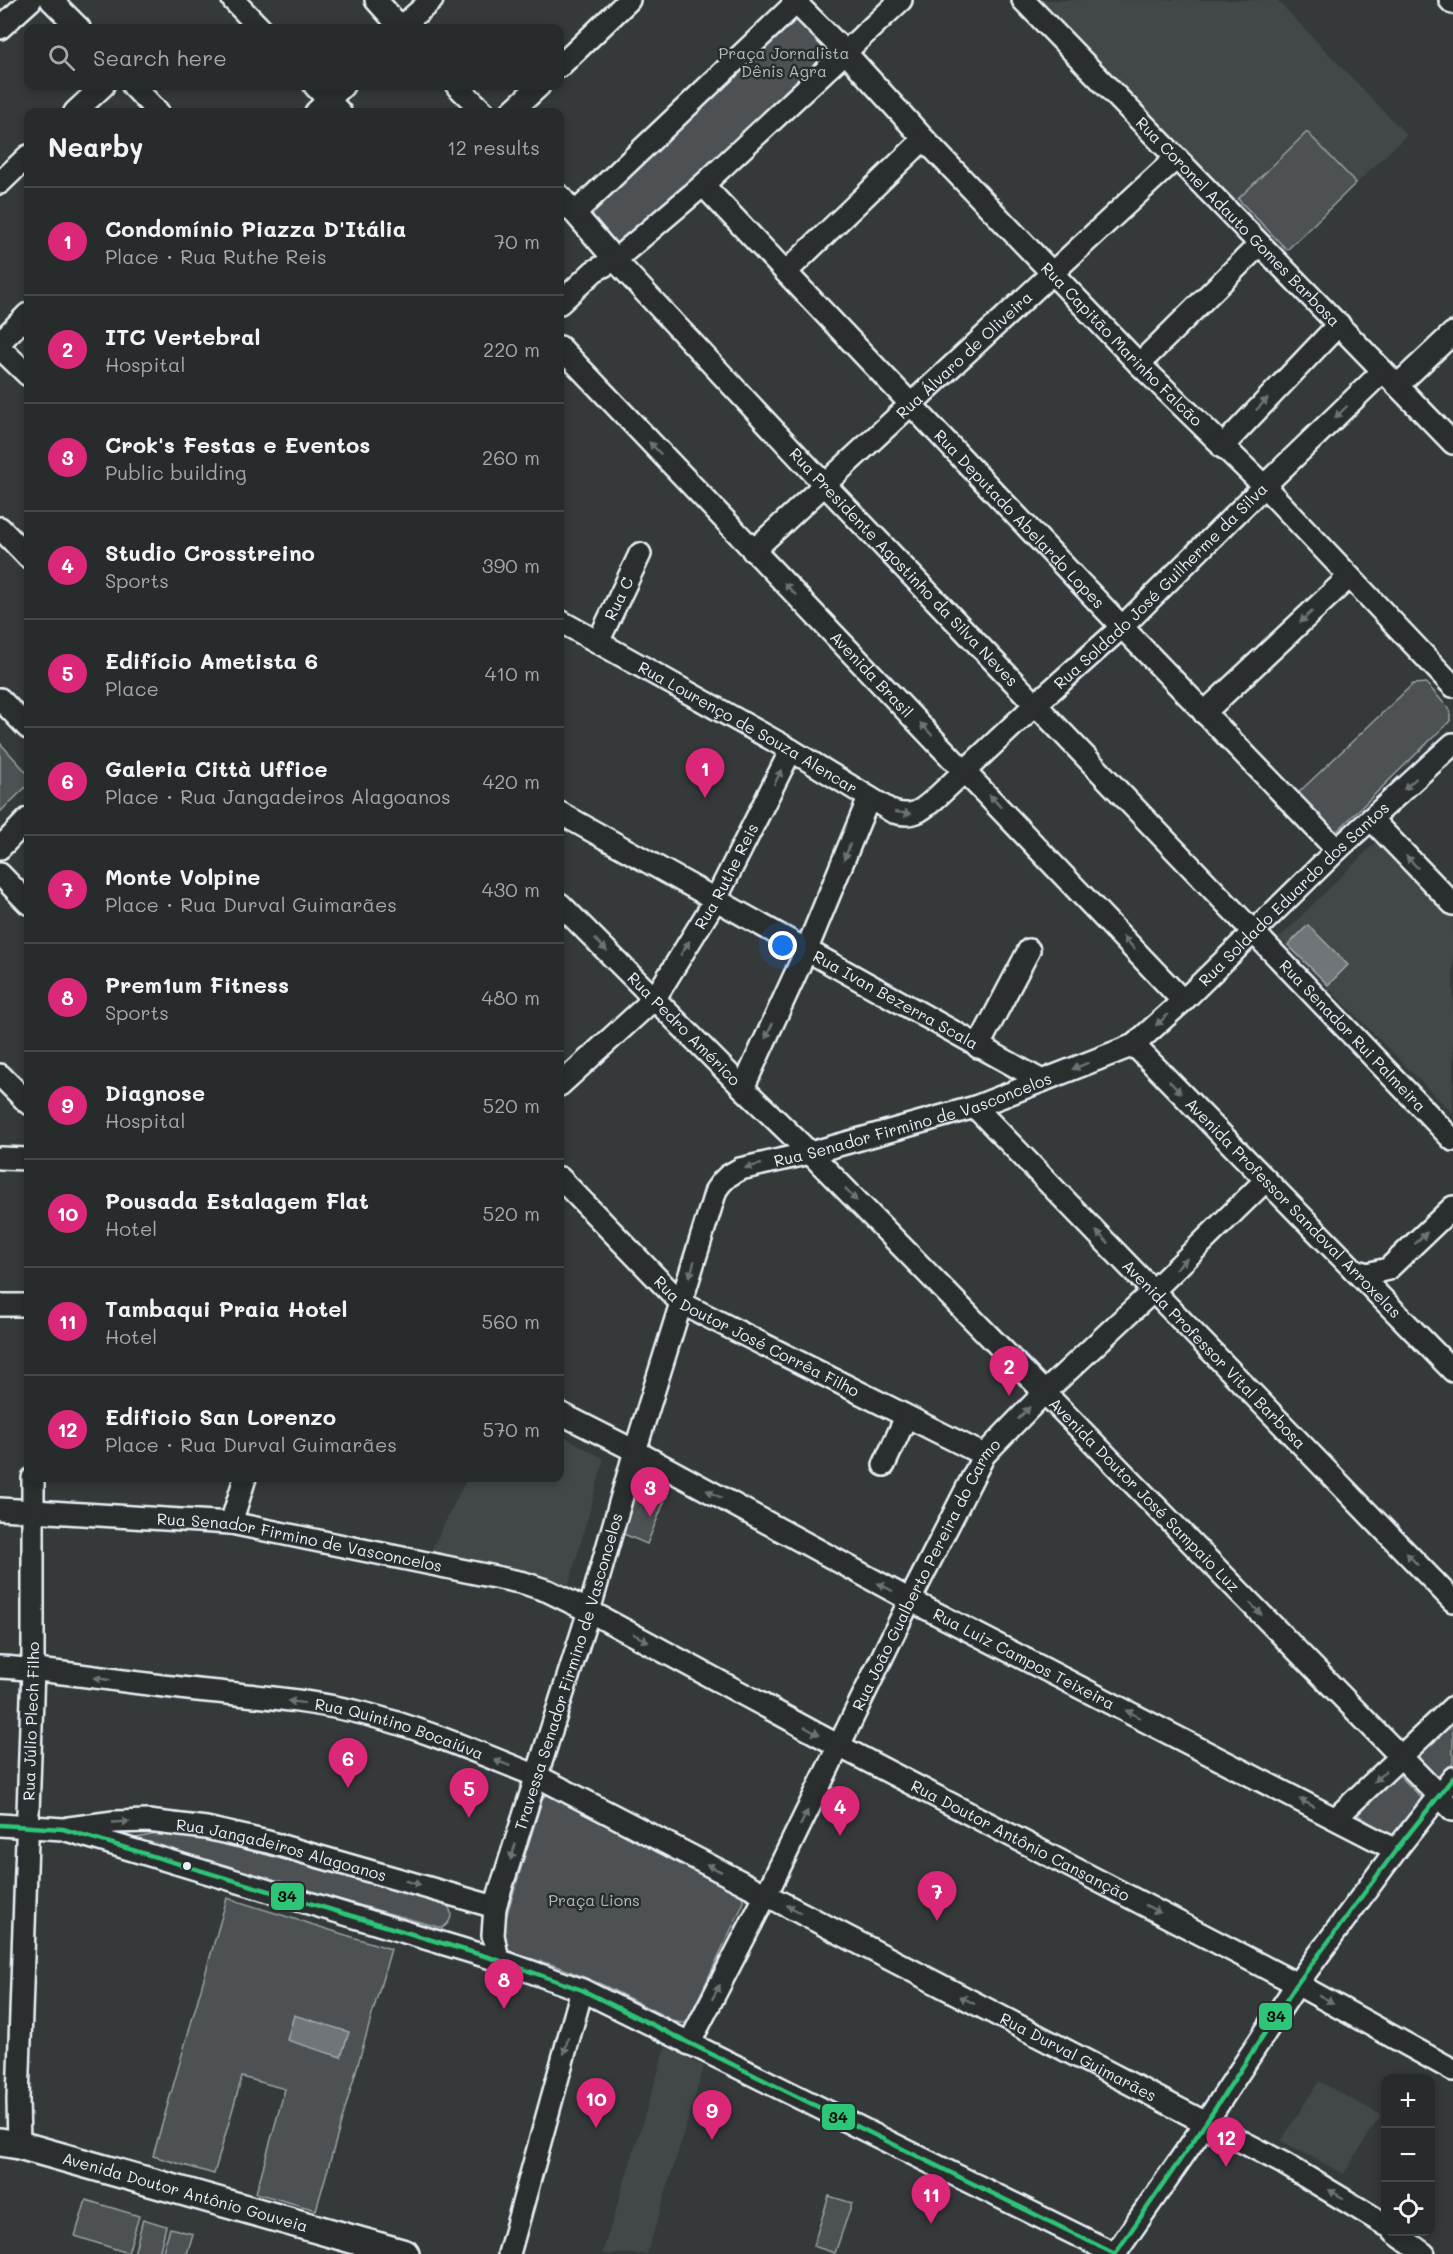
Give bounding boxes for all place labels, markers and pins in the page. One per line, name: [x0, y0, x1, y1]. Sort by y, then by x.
pin: 1: [686, 748, 724, 798]
pin: 2: [990, 1346, 1028, 1396]
pin: 3: [630, 1468, 670, 1517]
pin: 6: [328, 1738, 368, 1788]
pin: 5: [450, 1768, 488, 1818]
pin: 4: [820, 1786, 860, 1836]
unlabelled marker: [181, 1860, 193, 1872]
pin: 7: [918, 1872, 956, 1921]
pin: 8: [484, 1960, 524, 2009]
pin: 10: [576, 2078, 616, 2128]
pin: 9: [692, 2090, 732, 2140]
pin: 12: [1206, 2118, 1246, 2167]
pin: 11: [912, 2174, 950, 2224]

